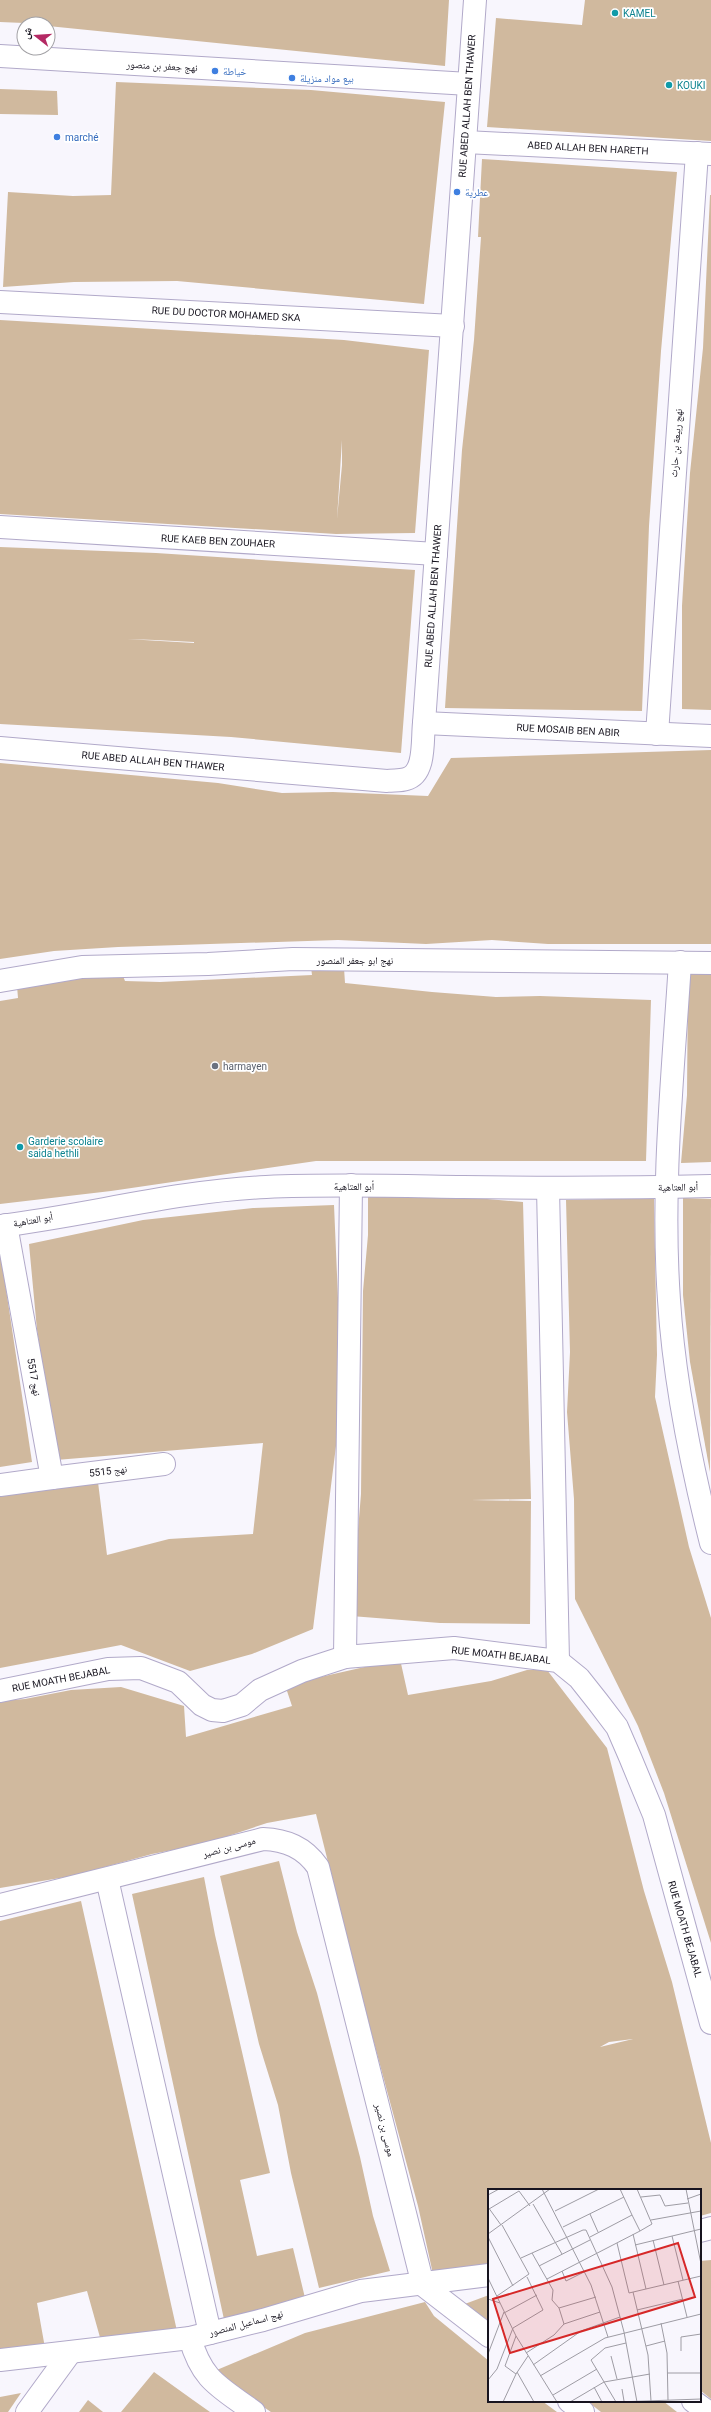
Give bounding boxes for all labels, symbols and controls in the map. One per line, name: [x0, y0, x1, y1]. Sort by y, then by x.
marker: KAMEL: [610, 8, 620, 18]
place label: KAMEL: [623, 8, 656, 19]
north arrow: [16, 16, 56, 56]
text: ش: [19, 25, 36, 41]
street label: RUE ABED ALLAH BEN THAWER: [457, 34, 477, 178]
street label: نهج جعفر بن منصور: [125, 59, 198, 74]
marker: خياطة: [210, 66, 220, 76]
place label: خياطة: [223, 66, 247, 77]
marker: بيع مواد منزيلة: [287, 73, 297, 83]
place label: بيع مواد منزيلة: [300, 73, 354, 85]
marker: KOUKI: [664, 80, 674, 90]
place label: KOUKI: [677, 80, 705, 91]
marker: marché: [52, 132, 62, 142]
place label: marché: [65, 132, 99, 143]
street label: ABED ALLAH BEN HARETH: [527, 139, 649, 157]
marker: عطرية: [452, 187, 462, 197]
place label: عطرية: [465, 187, 488, 198]
street label: RUE DU DOCTOR MOHAMED SKA: [151, 305, 301, 323]
street label: نهج ربيعة بن حارث: [668, 408, 685, 478]
street label: RUE ABED ALLAH BEN THAWER: [423, 524, 443, 668]
street label: RUE KAEB BEN ZOUHAER: [161, 533, 275, 549]
street label: RUE MOSAIB BEN ABIR: [516, 722, 620, 738]
street label: RUE ABED ALLAH BEN THAWER: [81, 749, 225, 773]
street label: نهج ابو جعفر المنصور: [316, 955, 394, 967]
marker: harmayen: [210, 1061, 220, 1071]
place label: harmayen: [223, 1061, 267, 1072]
place label: Garderie scolaire saida hethli: [28, 1136, 103, 1159]
marker: Garderie scolaire saida hethli: [15, 1142, 25, 1152]
street label: أبو العتاهية: [334, 1180, 374, 1192]
street label: أبو العتاهية: [658, 1180, 698, 1193]
street label: أبو العتاهية: [12, 1210, 54, 1229]
street label: نهج 5517: [24, 1357, 43, 1397]
street label: نهج 5515: [88, 1463, 128, 1480]
street label: RUE MOATH BEJABAL: [451, 1644, 552, 1666]
street label: RUE MOATH BEJABAL: [11, 1664, 112, 1694]
street label: موسى بن نصير: [200, 1835, 257, 1861]
street label: RUE MOATH BEJABAL: [666, 1880, 704, 1979]
street label: موسى بن نصير: [372, 2101, 397, 2158]
inset map: [488, 2189, 701, 2402]
street label: نهج اسماعيل المنصور: [207, 2308, 285, 2339]

